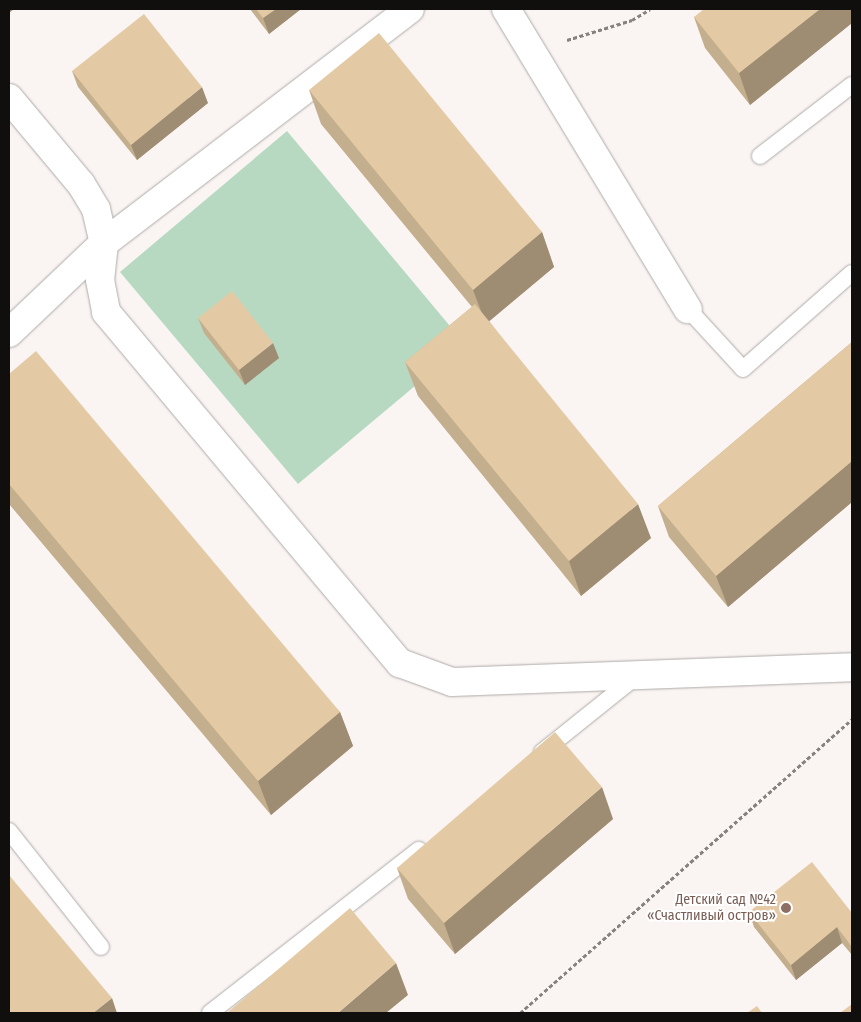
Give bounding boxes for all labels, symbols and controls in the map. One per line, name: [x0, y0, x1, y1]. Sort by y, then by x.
place label: Детский сад №42 «Счастливый остров»: [647, 892, 776, 924]
marker: Детский сад №42 «Счастливый остров»: [780, 902, 792, 914]

